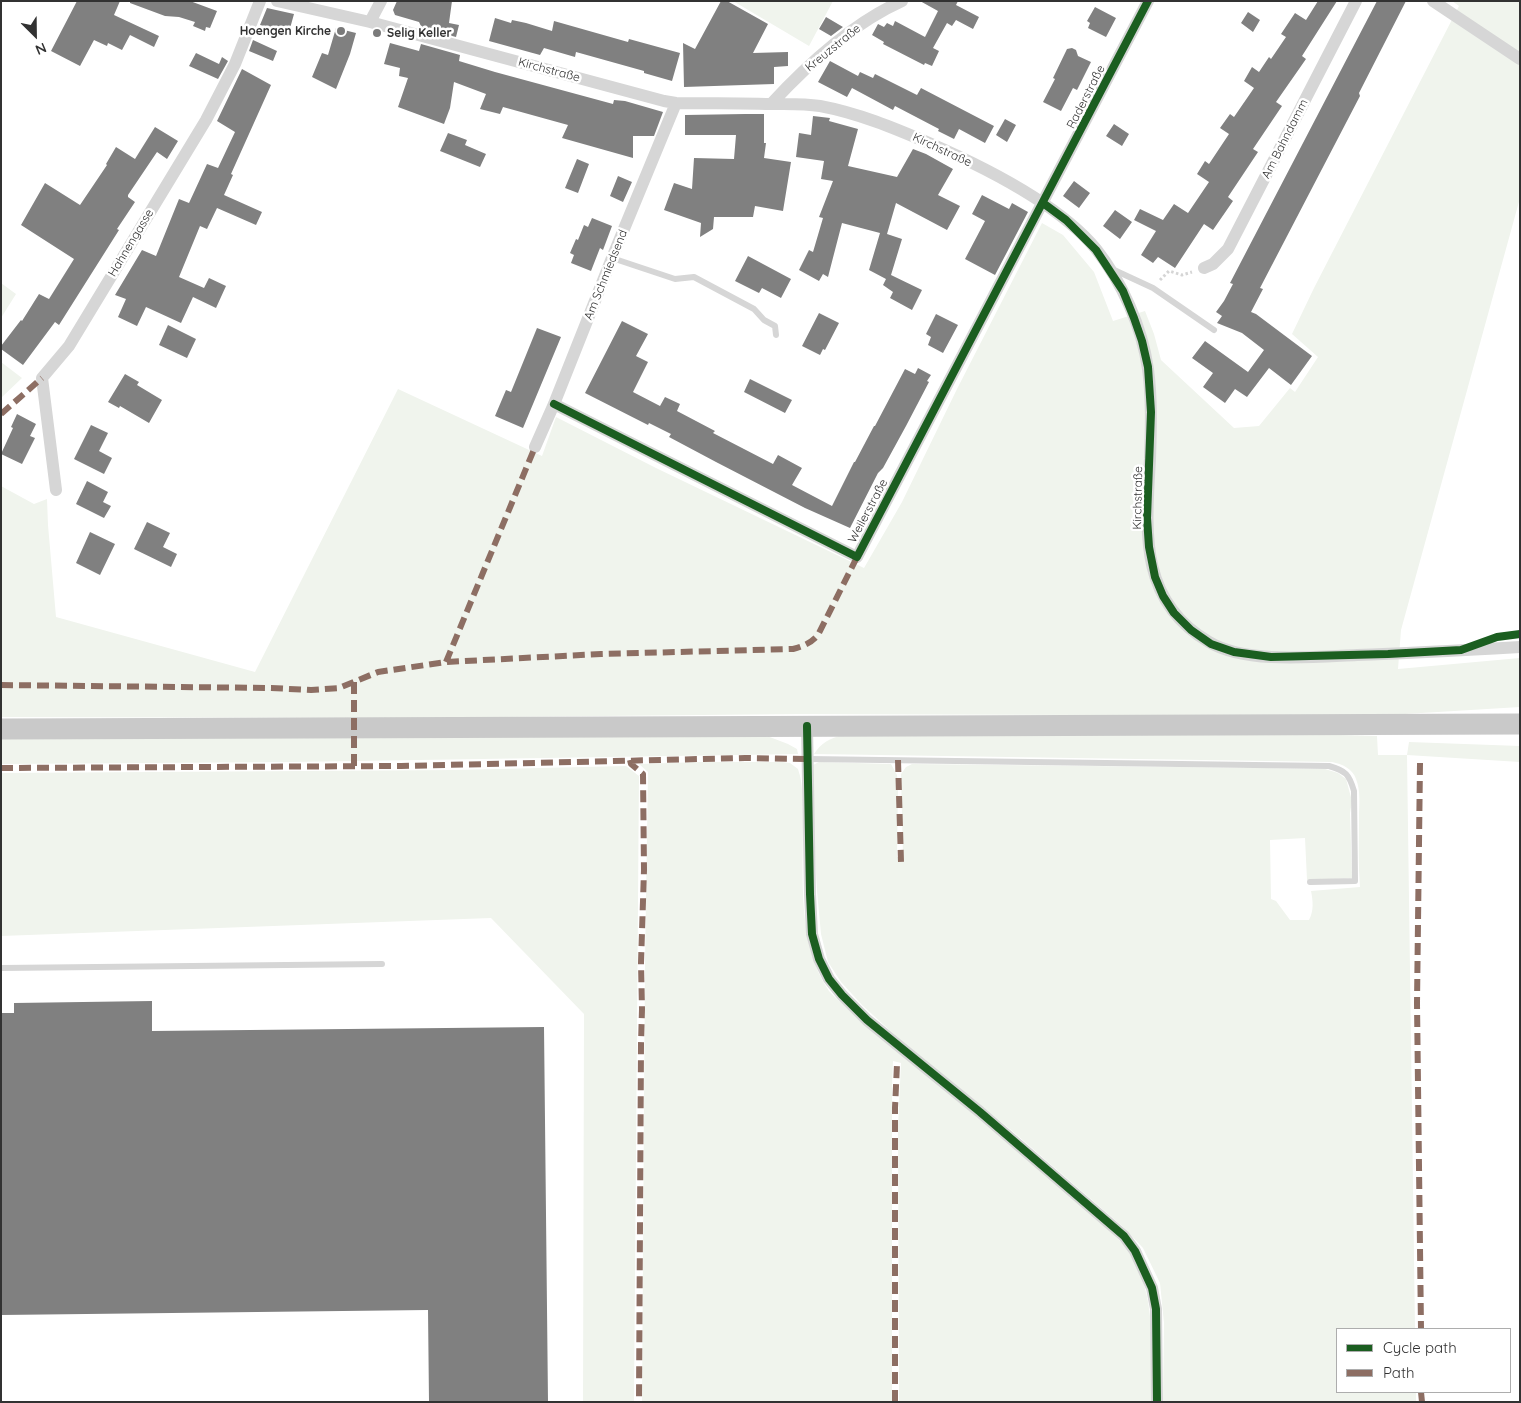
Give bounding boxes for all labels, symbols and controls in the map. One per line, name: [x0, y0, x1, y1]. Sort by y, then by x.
north arrow: [10, 10, 60, 60]
street label: Kreuzstraße: [802, 21, 864, 75]
place label: Hoengen Kirche: [240, 24, 331, 38]
marker: Hoengen Kirche: [335, 25, 347, 37]
place label: Selig Keller: [387, 26, 452, 40]
marker: Selig Keller: [371, 27, 383, 39]
text: N: [33, 39, 49, 59]
street label: Kirchstraße: [516, 55, 582, 85]
street label: Raderstraße: [1064, 63, 1108, 131]
street label: Am Bahndamm: [1259, 97, 1311, 181]
street label: Kirchstraße: [910, 130, 974, 170]
street label: Hahnengasse: [105, 207, 157, 279]
street label: Am Schmiedsend: [581, 228, 631, 322]
street label: Kirchstraße: [1130, 466, 1146, 530]
street label: Weilerstraße: [845, 477, 891, 545]
legend: [1336, 1328, 1511, 1393]
text: Cycle path: [1383, 1338, 1457, 1357]
text: Path: [1383, 1363, 1415, 1382]

